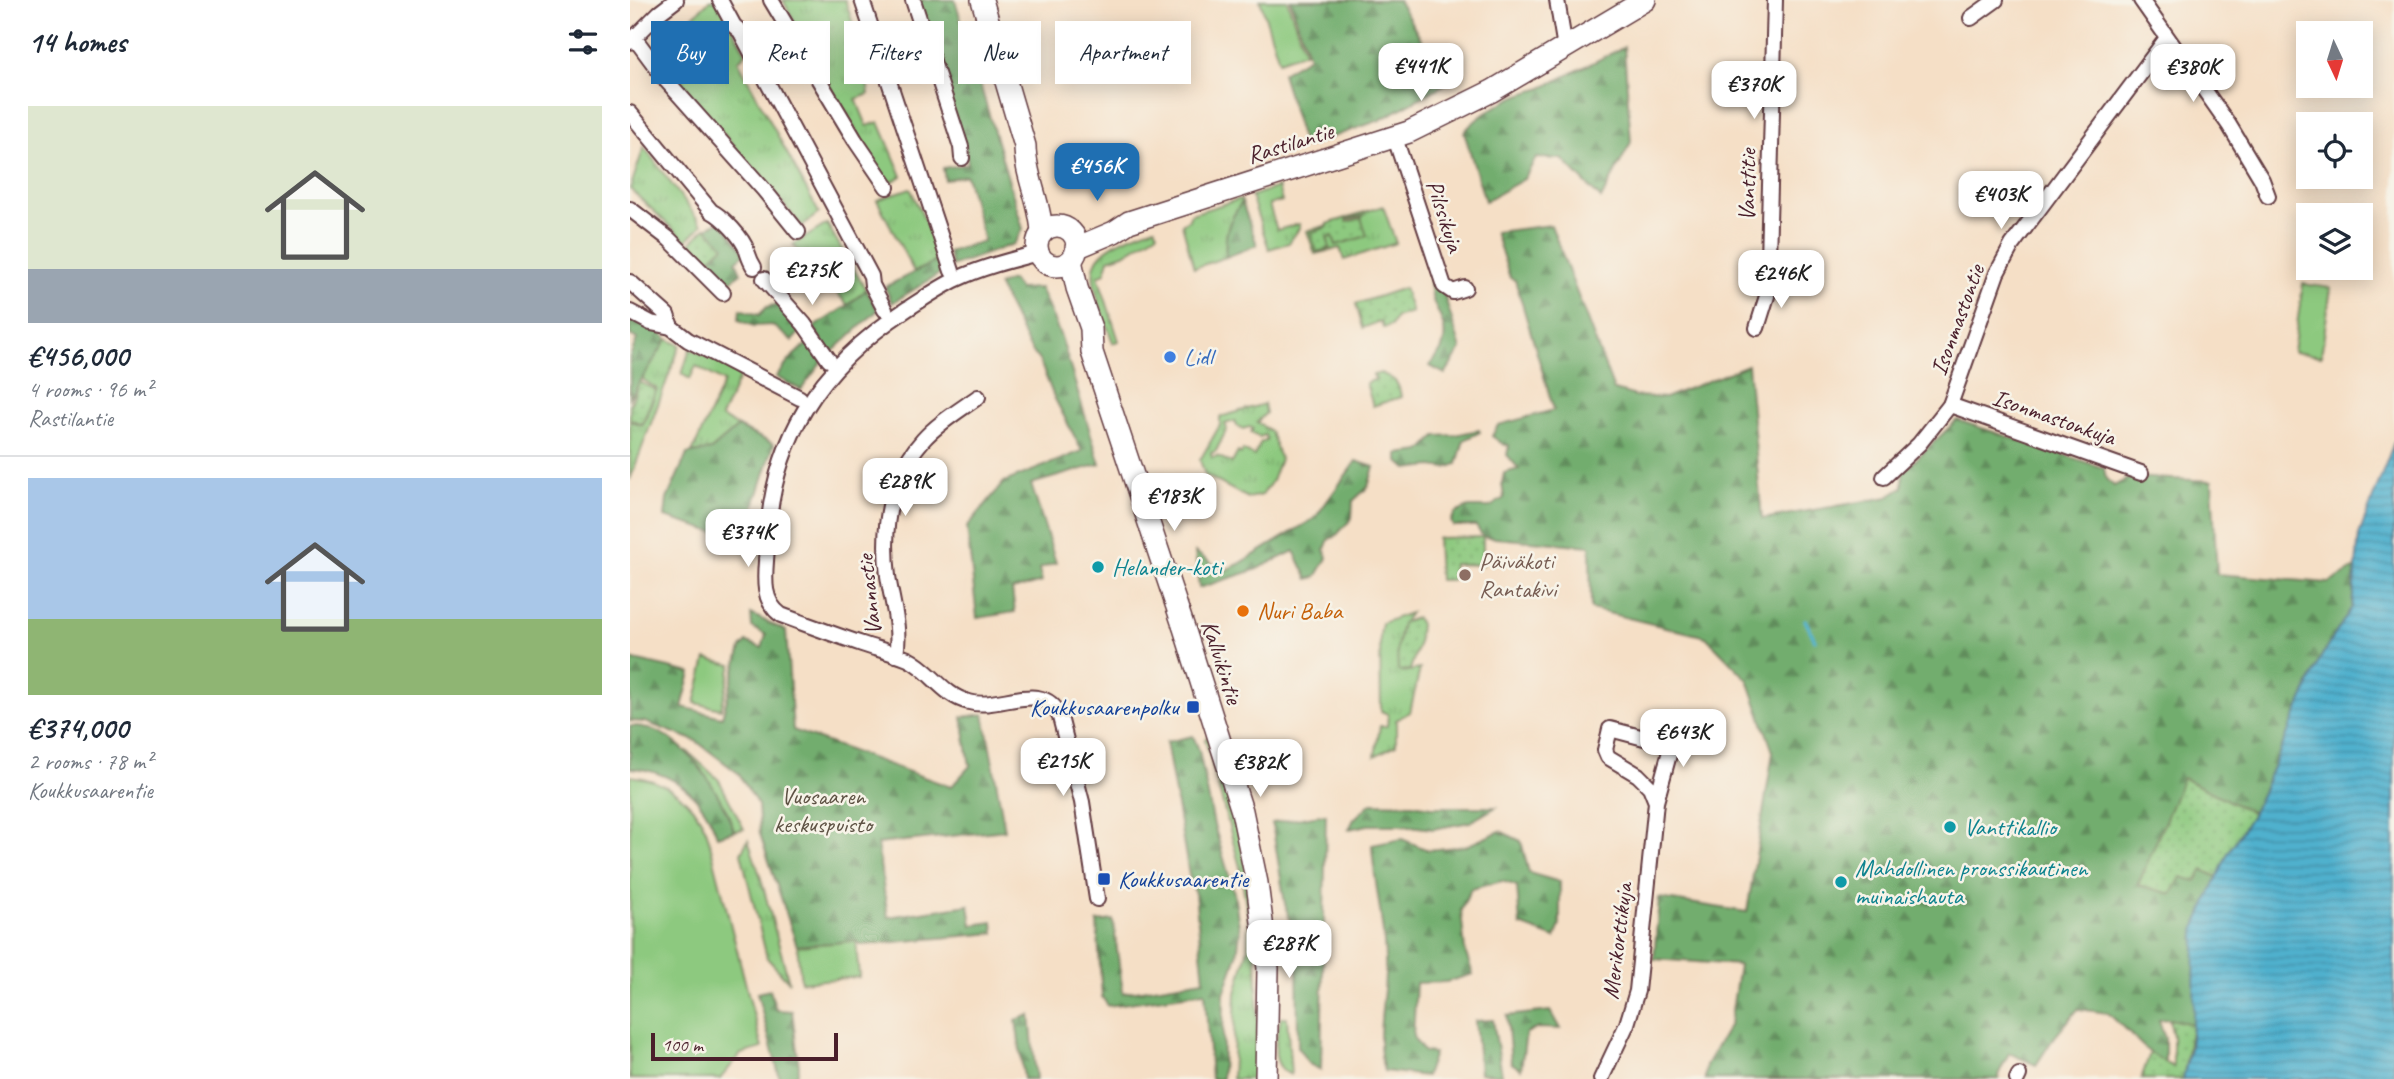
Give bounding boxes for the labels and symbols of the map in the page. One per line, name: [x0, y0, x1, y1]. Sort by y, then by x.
north arrow: [2296, 21, 2373, 98]
pin: €441K: [1372, 43, 1470, 103]
pin: €380K: [2144, 44, 2242, 104]
pin: €370K: [1705, 61, 1803, 121]
street label: Rastilantie: [1243, 115, 1339, 170]
pin: €456K: [1048, 144, 1146, 203]
street label: Vanttitie: [1731, 146, 1763, 221]
pin: €403K: [1952, 172, 2050, 231]
street label: Pilssikuja: [1419, 176, 1471, 257]
pin: €275K: [763, 247, 861, 307]
pin: €246K: [1732, 250, 1830, 310]
street label: Isonmastontie: [1923, 258, 1992, 379]
place label: Lidl: [1184, 342, 1216, 372]
marker: Lidl: [1162, 349, 1178, 365]
street label: Isonmastonkuja: [1989, 382, 2121, 452]
pin: €289K: [856, 458, 954, 518]
pin: €183K: [1125, 474, 1223, 533]
pin: €374K: [699, 510, 797, 569]
place label: Päiväkoti Rantakivi: [1479, 546, 1559, 604]
street label: Vannastie: [850, 551, 888, 637]
place label: Helander-koti: [1112, 552, 1224, 582]
marker: Helander-koti: [1090, 559, 1106, 575]
marker: Päiväkoti Rantakivi: [1457, 567, 1473, 583]
place label: Nuri Baba: [1257, 596, 1344, 626]
marker: Nuri Baba: [1235, 603, 1251, 619]
street label: Kallvikintie: [1194, 616, 1250, 710]
place label: Koukkusaarenpolku: [1030, 692, 1181, 722]
marker: Koukkusaarenpolku: [1185, 699, 1201, 715]
pin: €643K: [1634, 710, 1732, 769]
pin: €215K: [1014, 738, 1112, 798]
pin: €382K: [1211, 740, 1309, 799]
park label: Vuosaaren keskuspuisto: [774, 781, 874, 839]
place label: Vanttikallio: [1964, 812, 2058, 842]
marker: Vanttikallio: [1942, 819, 1958, 835]
place label: Mahdollinen pronssikautinen muinaishauta: [1855, 853, 2089, 911]
place label: Koukkusaarentie: [1118, 864, 1250, 894]
marker: Koukkusaarentie: [1096, 871, 1112, 887]
marker: Mahdollinen pronssikautinen muinaishauta: [1833, 874, 1849, 890]
street label: Merikorttikuja: [1595, 879, 1639, 1001]
pin: €287K: [1240, 920, 1338, 980]
scale bar: [651, 1030, 838, 1062]

